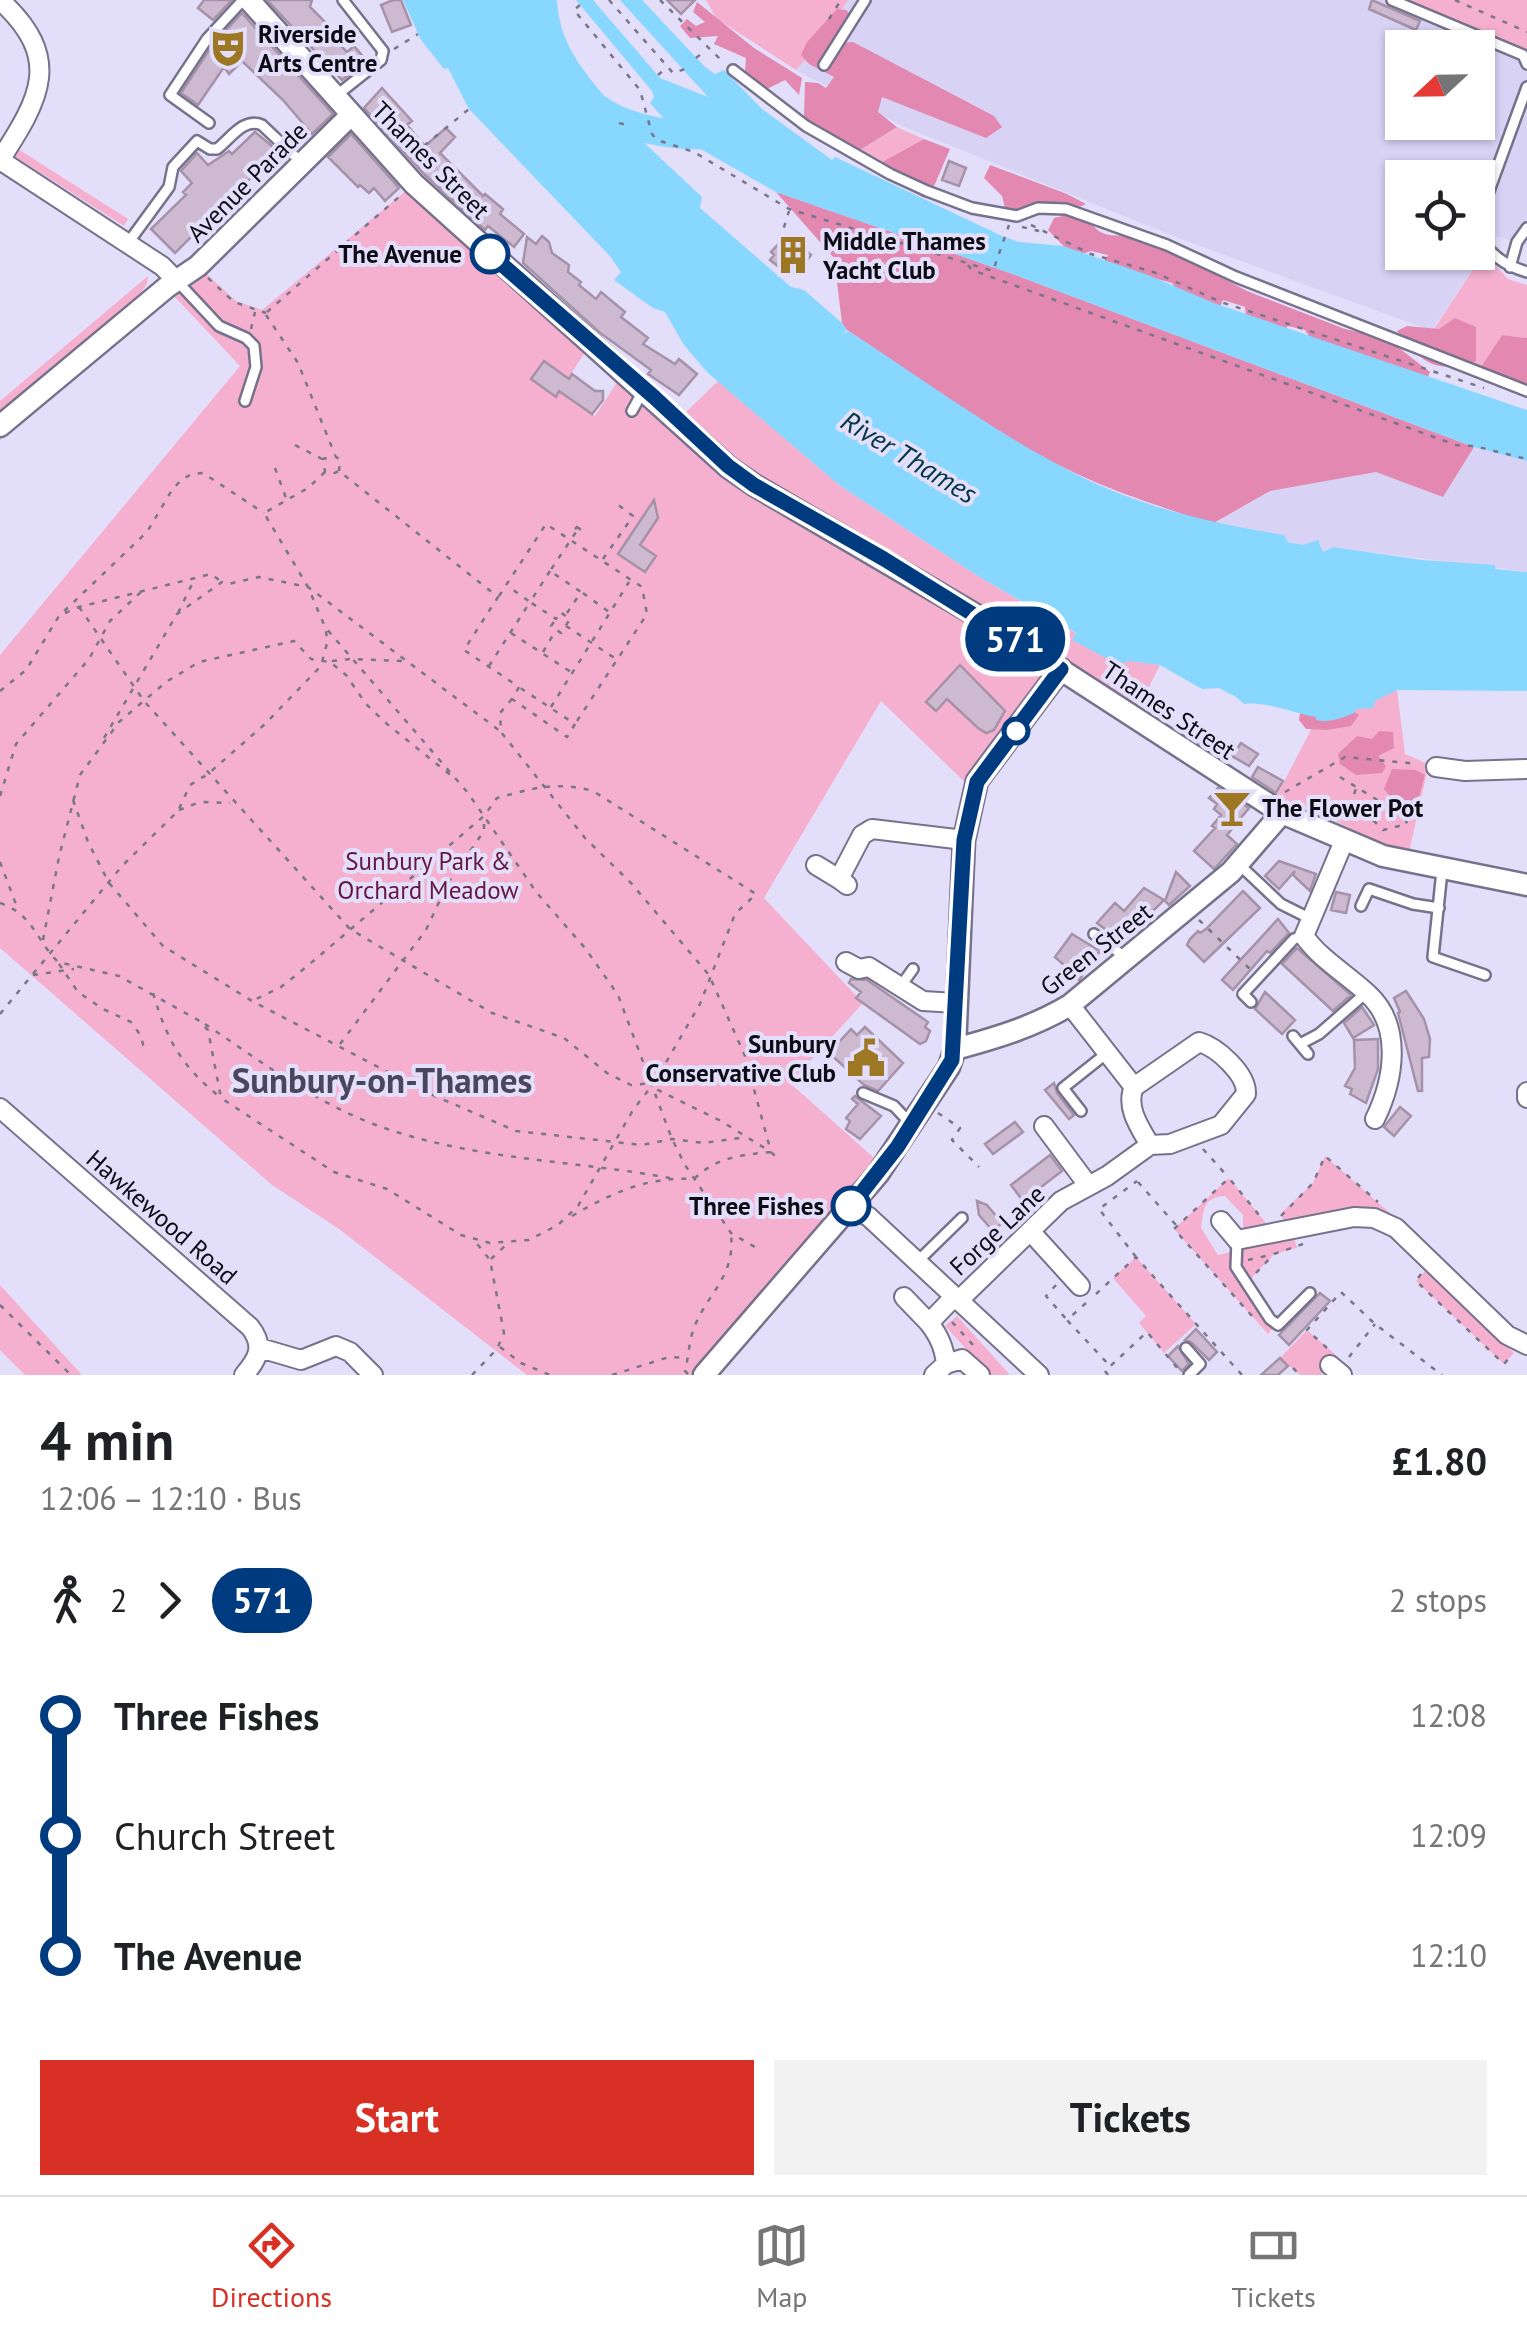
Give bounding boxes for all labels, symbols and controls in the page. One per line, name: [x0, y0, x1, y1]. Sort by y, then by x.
place label: Riverside Arts Centre: [258, 18, 378, 79]
theatre icon: Riverside Arts Centre: [207, 27, 249, 69]
north arrow: [1385, 30, 1495, 140]
map controls: [1385, 30, 1495, 270]
street label: Thames Street: [365, 94, 497, 226]
street label: Avenue Parade: [180, 115, 314, 249]
button: locate: [1385, 160, 1495, 270]
place label: Middle Thames Yacht Club: [822, 225, 986, 286]
building icon: Middle Thames Yacht Club: [772, 234, 814, 276]
marker: The Avenue: [471, 235, 509, 273]
place label: The Avenue: [338, 238, 462, 270]
water label: River Thames: [835, 402, 984, 512]
line badge: 571: [958, 606, 1072, 672]
text: 571: [985, 616, 1045, 662]
street label: Thames Street: [1096, 654, 1242, 767]
unlabelled marker: [1003, 718, 1029, 744]
bar icon: The Flower Pot: [1211, 787, 1253, 829]
place label: The Flower Pot: [1262, 792, 1424, 824]
park label: Sunbury Park & Orchard Meadow: [337, 845, 519, 906]
street label: Green Street: [1034, 895, 1159, 1003]
place label: Sunbury Conservative Club: [645, 1028, 837, 1089]
public building icon: Sunbury Conservative Club: [845, 1037, 887, 1079]
district label: Sunbury-on-Thames: [232, 1057, 532, 1103]
street label: Hawkewood Road: [80, 1143, 244, 1291]
street label: Forge Lane: [943, 1178, 1051, 1282]
marker: Three Fishes: [832, 1187, 870, 1225]
place label: Three Fishes: [689, 1190, 824, 1222]
text: 4 min: [40, 1404, 174, 1475]
text: £1.80: [1391, 1436, 1487, 1485]
text: 12:06 – 12:10 · Bus: [40, 1477, 302, 1519]
icon: walk: [40, 1573, 95, 1628]
icon: forward: [142, 1573, 197, 1628]
text: 571: [232, 1577, 292, 1623]
text: 2: [110, 1579, 127, 1621]
text: 2 stops: [1389, 1579, 1487, 1621]
text: Three Fishes: [114, 1691, 319, 1740]
text: 12:08: [1410, 1694, 1487, 1736]
text: Church Street: [114, 1811, 335, 1860]
text: 12:09: [1410, 1814, 1487, 1856]
text: The Avenue: [114, 1931, 302, 1980]
text: 12:10: [1410, 1934, 1487, 1976]
button: Start: [40, 2060, 754, 2175]
button: Tickets: [774, 2060, 1487, 2175]
tab: Directions: [211, 2218, 332, 2315]
tab: Map: [754, 2218, 809, 2315]
tab: Tickets: [1232, 2218, 1316, 2315]

